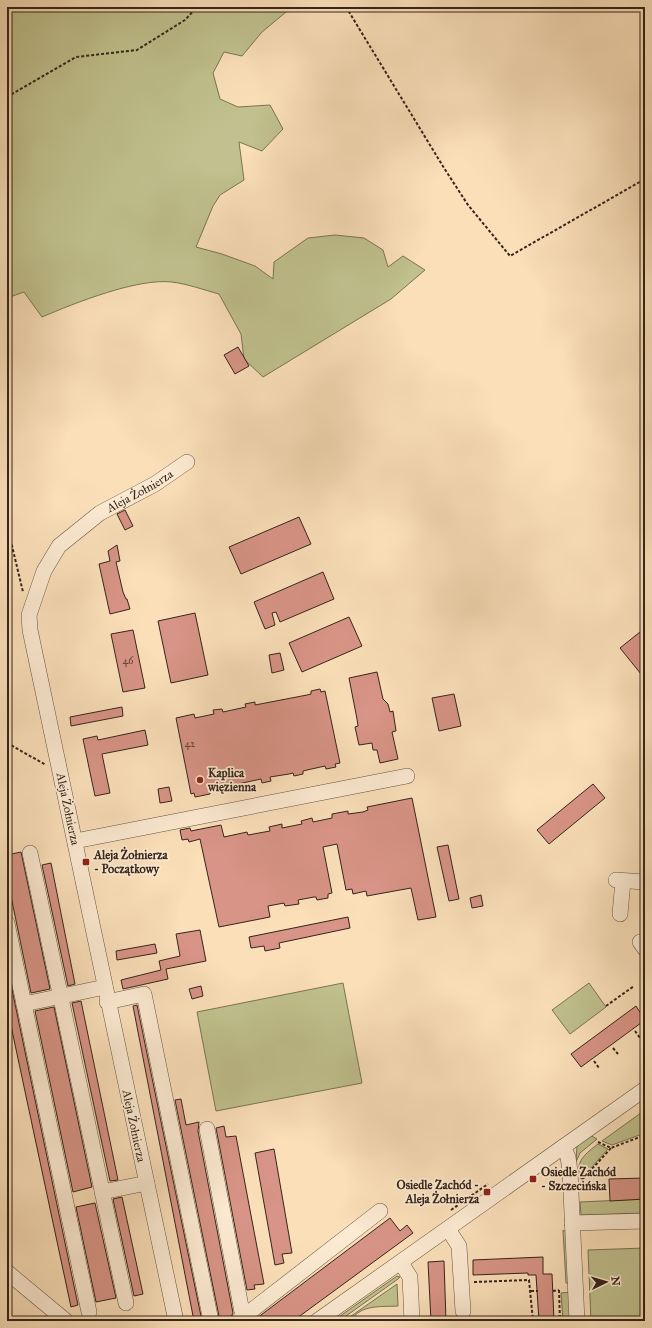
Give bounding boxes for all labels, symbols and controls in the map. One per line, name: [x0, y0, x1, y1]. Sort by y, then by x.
street label: Aleja Żołnierza: [103, 466, 176, 516]
house number: 46: [123, 655, 134, 667]
house number: 42: [185, 738, 195, 750]
place label: Kaplica więzienna: [207, 766, 257, 794]
street label: Aleja Żołnierza: [53, 770, 84, 847]
marker: Kaplica więzienna: [195, 775, 205, 785]
place label: Aleja Żołnierza - Początkowy: [93, 846, 169, 877]
marker: Aleja Żołnierza - Początkowy: [81, 857, 91, 867]
street label: Aleja Żołnierza: [119, 1087, 150, 1164]
place label: Osiedle Zachód - Szczecińska: [541, 1165, 617, 1193]
marker: Osiedle Zachód - Szczecińska: [528, 1174, 538, 1184]
place label: Osiedle Zachód - Aleja Żołnierza: [397, 1178, 480, 1207]
marker: Osiedle Zachód - Aleja Żołnierza: [482, 1187, 492, 1197]
north arrow: [586, 1262, 626, 1302]
text: N: [609, 1276, 622, 1287]

